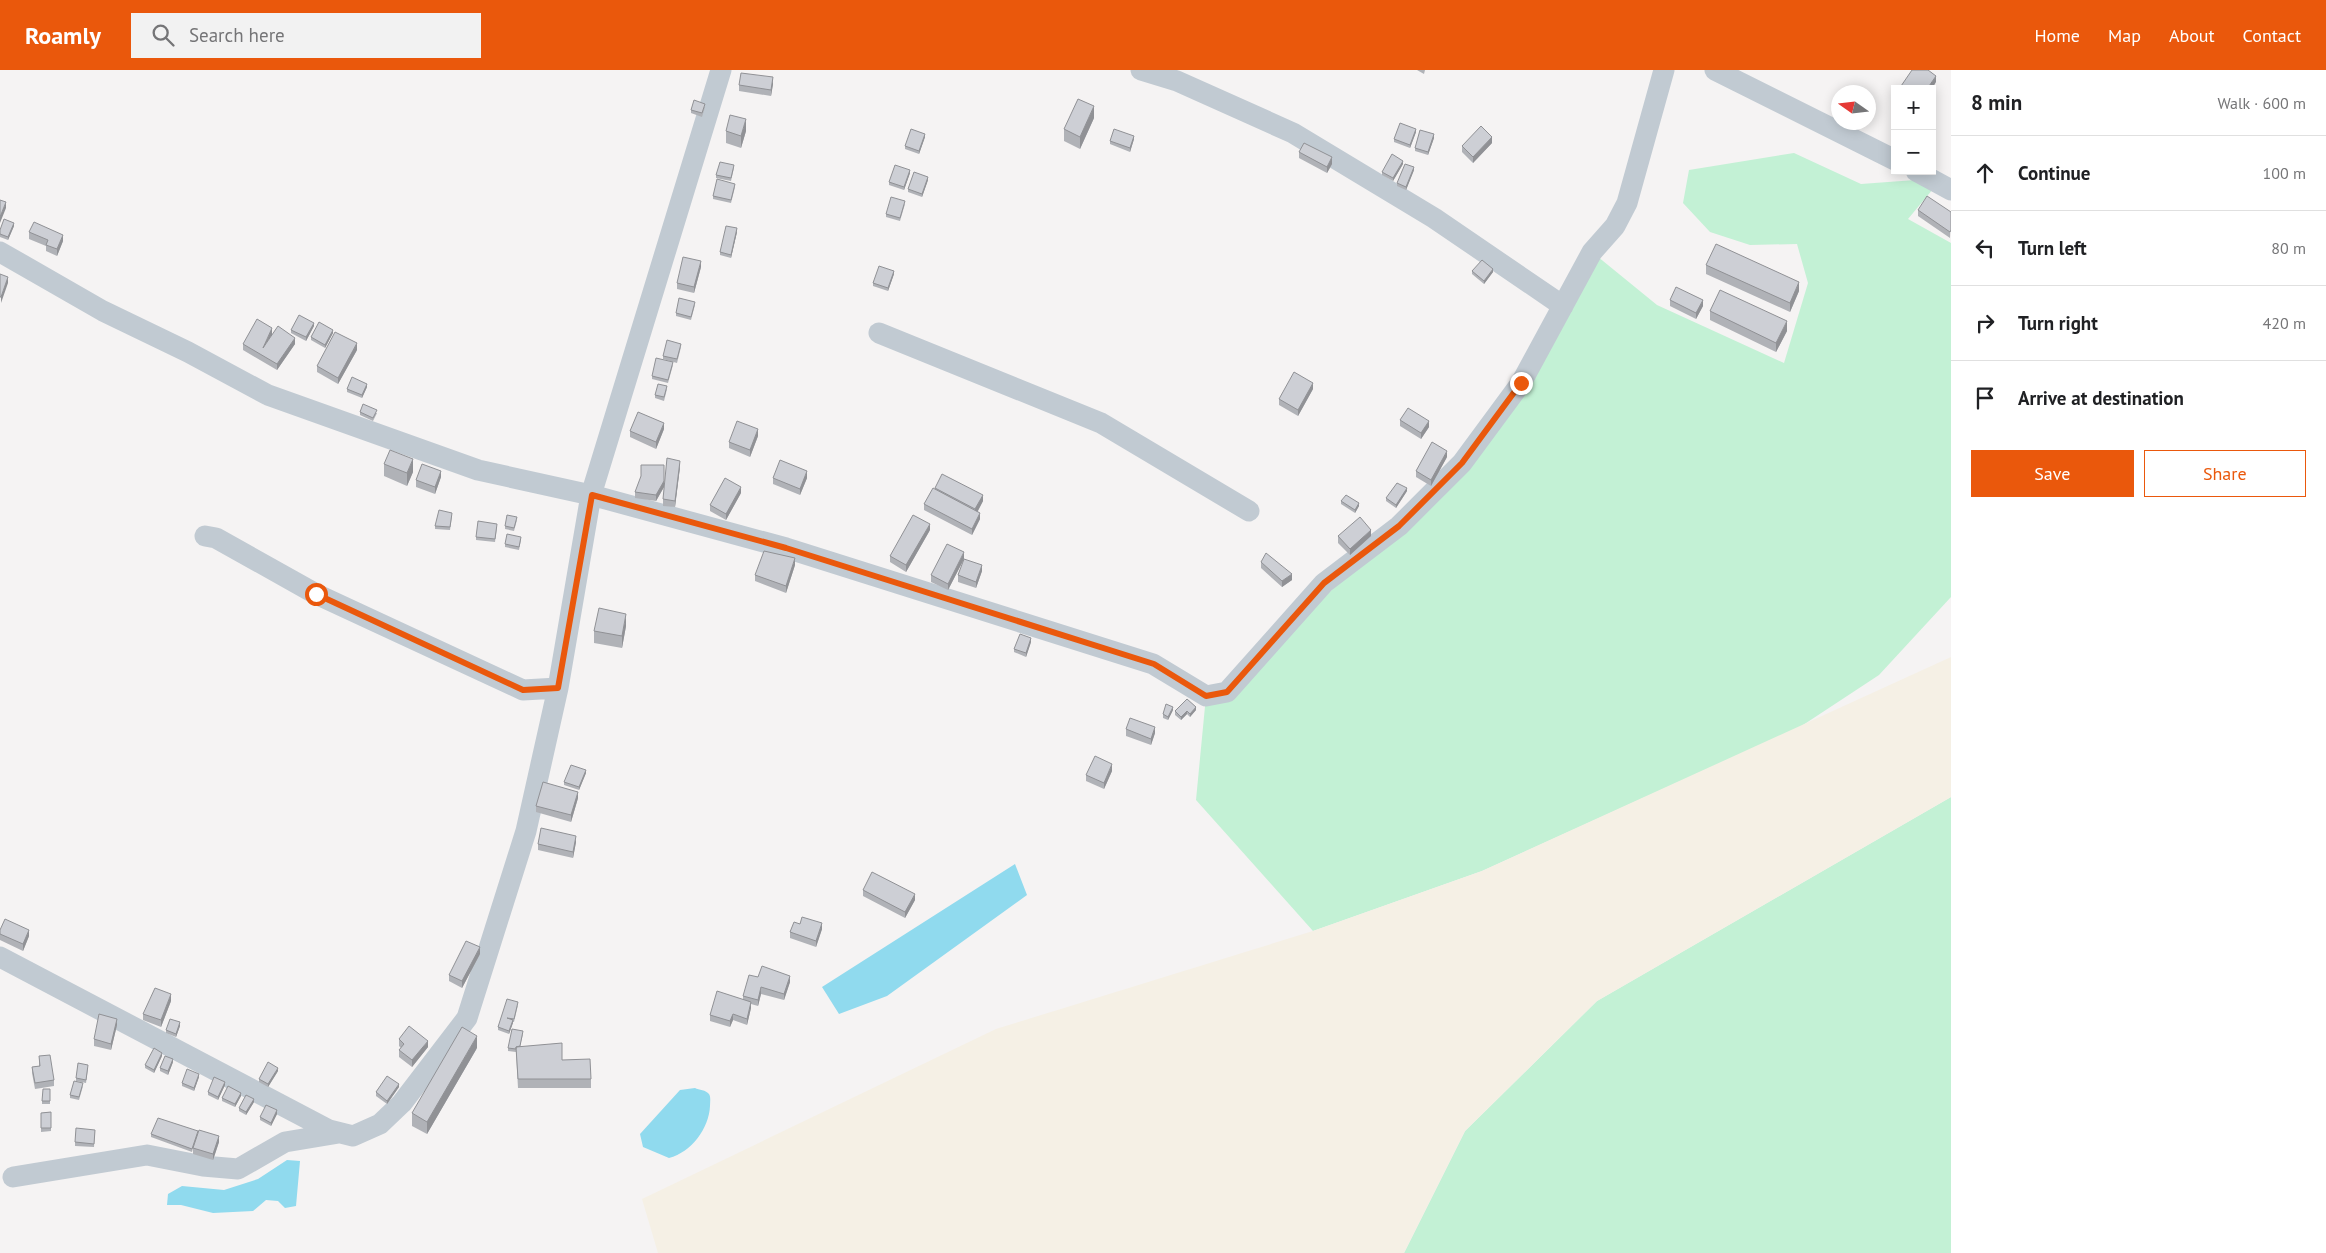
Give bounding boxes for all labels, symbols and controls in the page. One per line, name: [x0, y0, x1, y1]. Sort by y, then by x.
search box: [131, 13, 481, 58]
text: Roamly: [25, 20, 101, 51]
icon: search: [149, 21, 177, 49]
text: Search here: [189, 23, 285, 47]
text: Home: [2034, 24, 2080, 47]
text: Map: [2108, 24, 2141, 47]
text: About: [2169, 24, 2215, 47]
text: Contact: [2243, 24, 2301, 47]
north arrow: [1831, 85, 1876, 130]
map controls: [1891, 85, 1936, 175]
button: +: [1891, 85, 1936, 130]
text: 8 min: [1971, 89, 2022, 116]
text: Walk · 600 m: [2217, 93, 2306, 113]
button: −: [1891, 130, 1936, 175]
icon: ahead: [1971, 159, 1999, 187]
text: Continue: [2018, 161, 2090, 185]
text: 100 m: [2263, 163, 2306, 183]
icon: left: [1971, 234, 1999, 262]
text: Turn left: [2018, 236, 2087, 260]
text: 80 m: [2271, 238, 2306, 258]
icon: right: [1971, 309, 1999, 337]
text: Turn right: [2018, 311, 2098, 335]
text: 420 m: [2263, 313, 2306, 333]
route end: [1510, 372, 1533, 395]
icon: arrive: [1971, 384, 1999, 412]
text: Arrive at destination: [2018, 386, 2184, 410]
button: Save: [1971, 450, 2134, 497]
button: Share: [2144, 450, 2306, 497]
route start: [305, 583, 328, 606]

